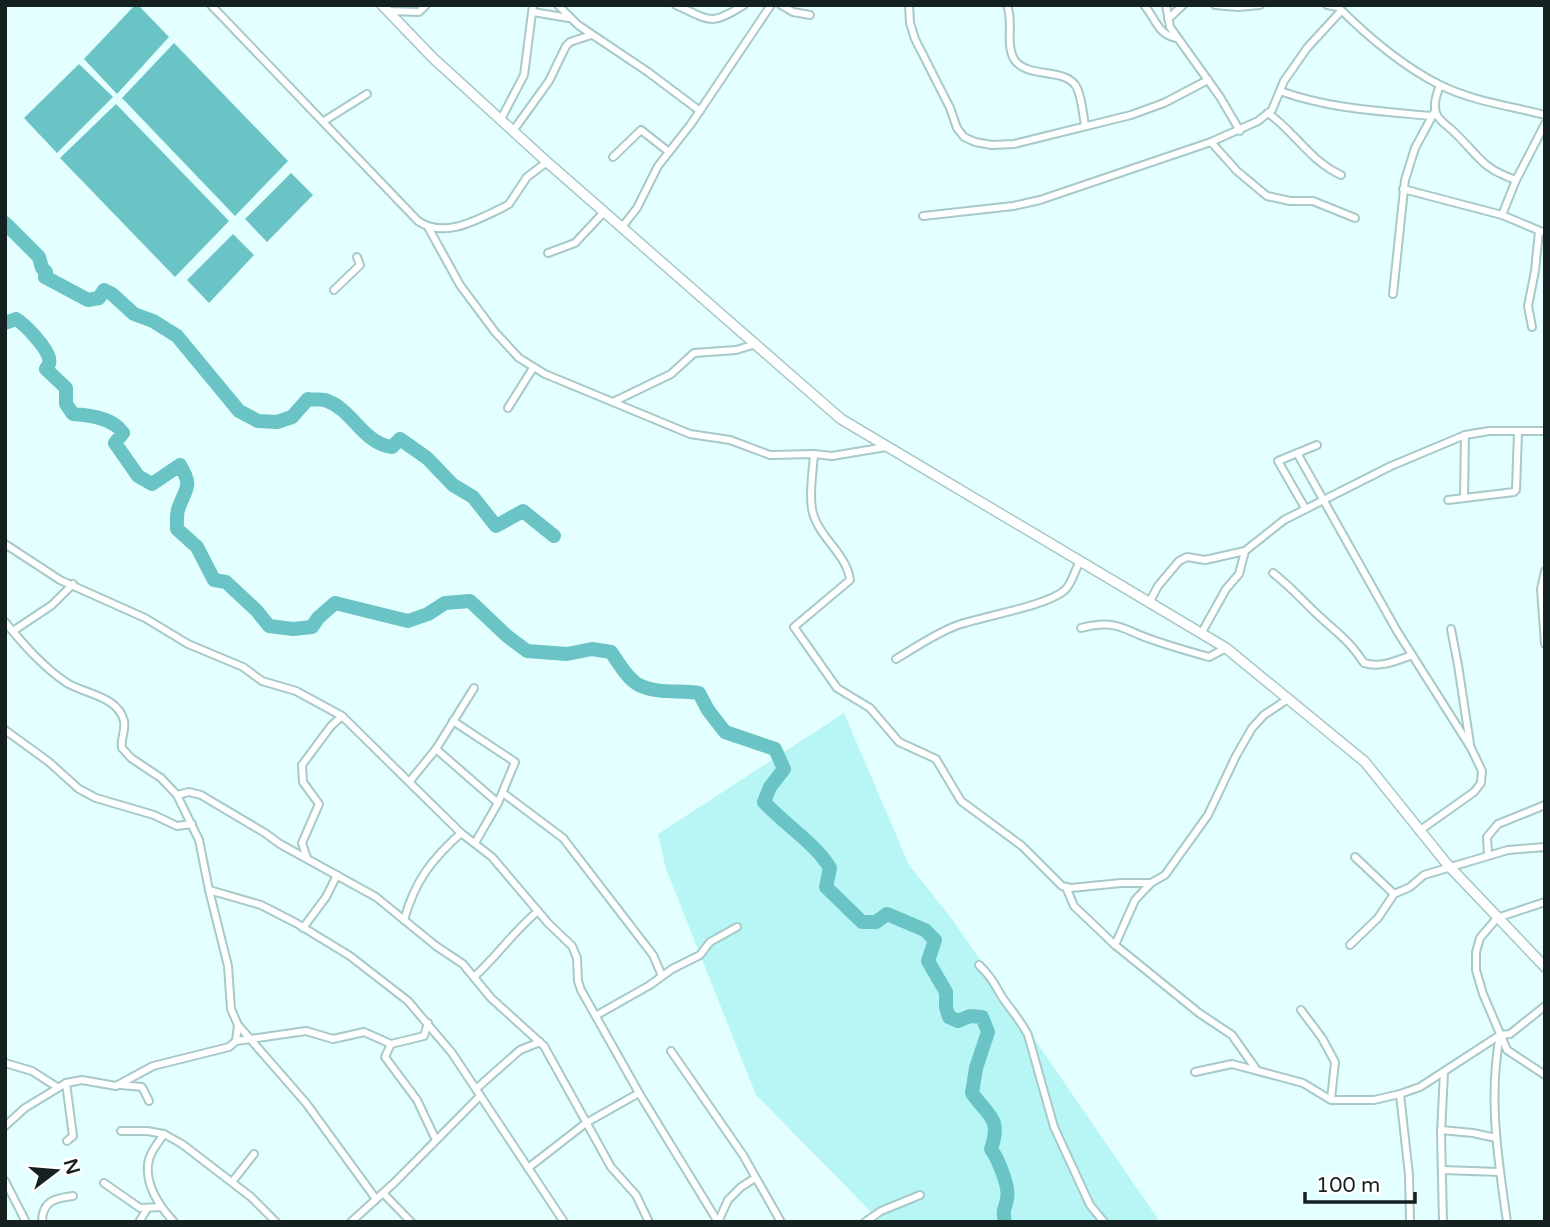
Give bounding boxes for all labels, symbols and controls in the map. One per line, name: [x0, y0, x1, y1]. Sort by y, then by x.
north arrow: [21, 1136, 91, 1206]
text: N: [59, 1156, 84, 1177]
scale bar: [1305, 1160, 1415, 1204]
text: 100 m: [1316, 1173, 1380, 1198]

